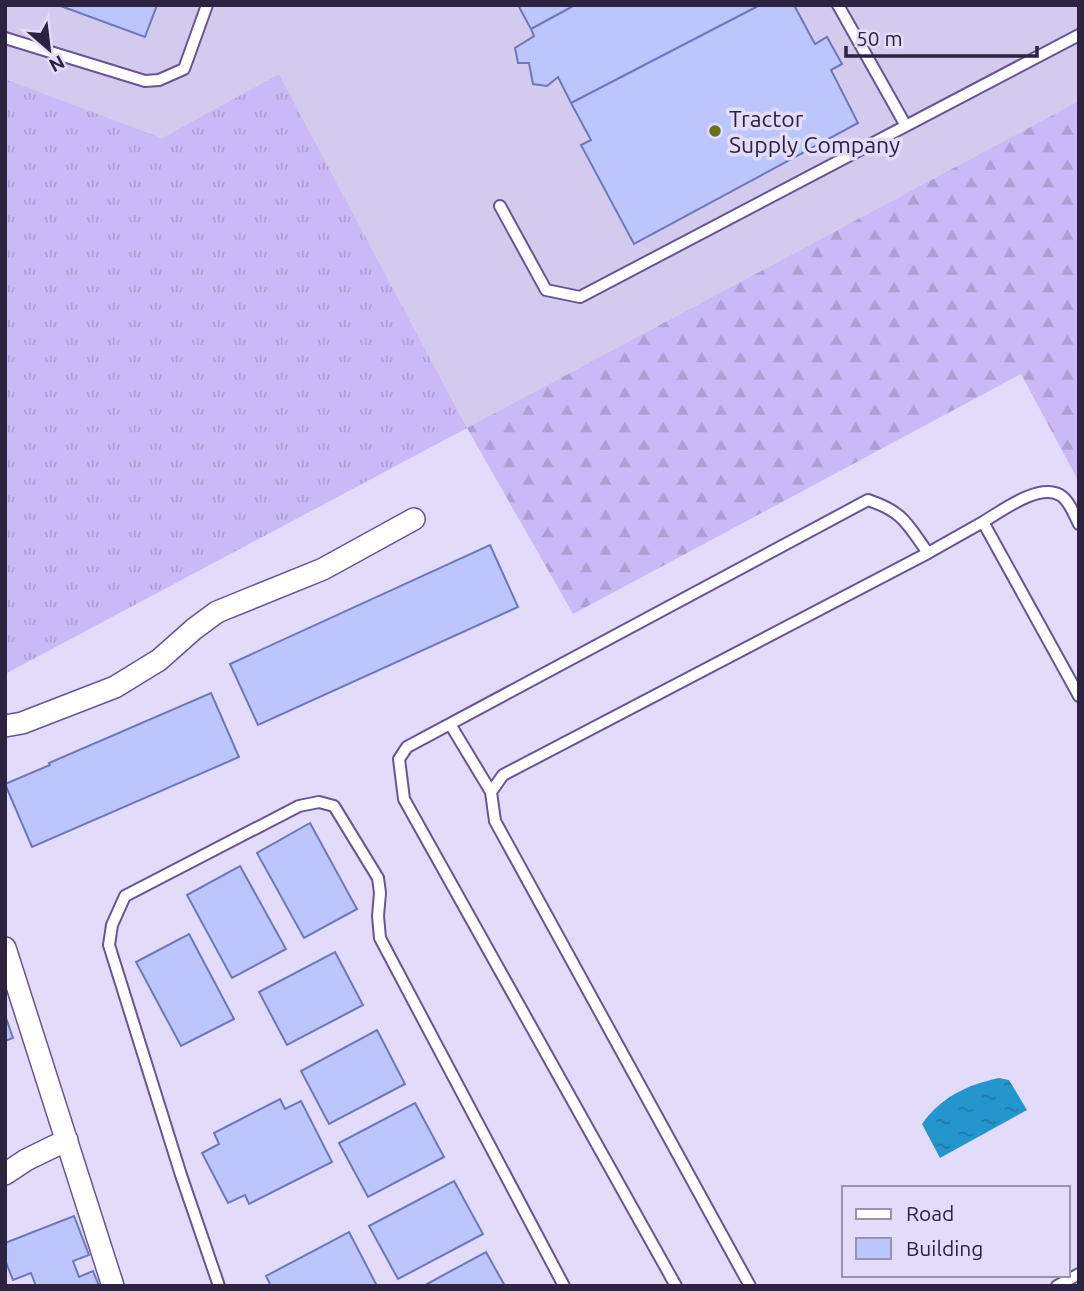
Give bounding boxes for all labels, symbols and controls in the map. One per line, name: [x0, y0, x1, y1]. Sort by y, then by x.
north arrow: [14, 14, 84, 84]
scale bar: [846, 14, 1037, 58]
text: 50 m: [856, 26, 903, 50]
text: N: [46, 51, 68, 77]
place label: Tractor Supply Company: [729, 106, 900, 157]
marker: Tractor Supply Company: [707, 123, 723, 139]
legend: [842, 1186, 1070, 1277]
text: Road: [906, 1201, 954, 1225]
text: Building: [906, 1236, 983, 1260]

